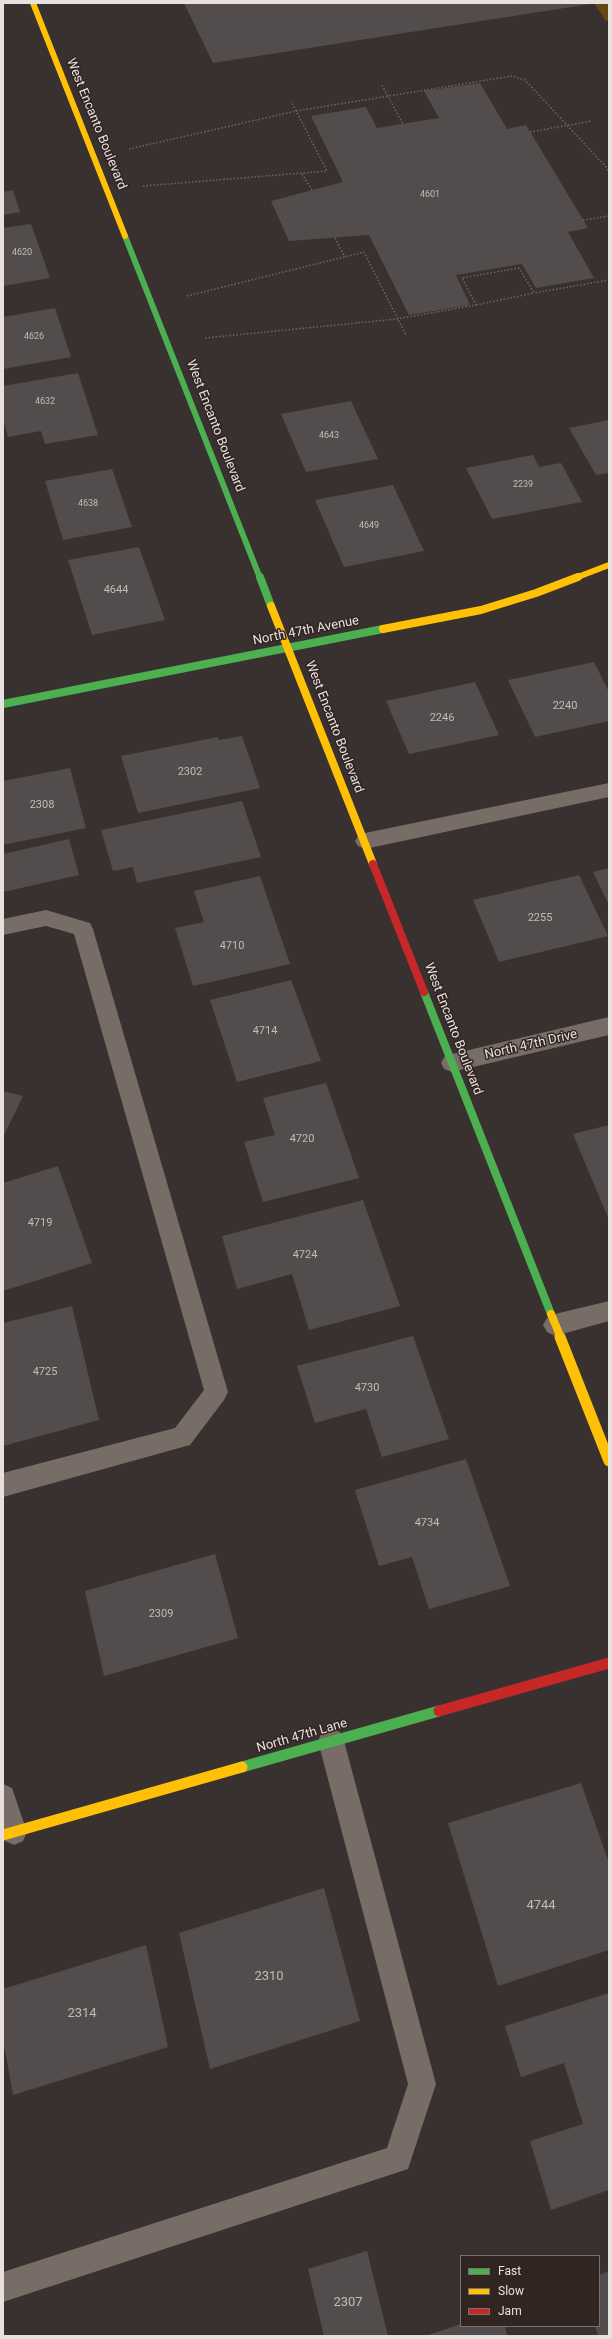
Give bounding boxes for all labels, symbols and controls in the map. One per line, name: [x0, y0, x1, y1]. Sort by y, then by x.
street label: West Encanto Boulevard: [62, 56, 130, 192]
house number: 4601: [420, 190, 440, 200]
house number: 4620: [12, 248, 32, 258]
house number: 4626: [24, 332, 44, 342]
street label: West Encanto Boulevard: [183, 358, 247, 494]
house number: 4632: [35, 397, 55, 407]
house number: 4643: [319, 431, 339, 441]
house number: 2239: [513, 480, 533, 490]
house number: 4638: [78, 499, 98, 509]
house number: 4649: [359, 521, 379, 531]
house number: 4644: [104, 583, 128, 597]
street label: North 47th Avenue: [252, 613, 360, 649]
street label: West Encanto Boulevard: [302, 659, 366, 795]
house number: 2240: [553, 699, 577, 713]
house number: 2246: [430, 711, 454, 725]
house number: 2302: [178, 765, 202, 779]
house number: 2308: [30, 798, 54, 812]
house number: 2255: [528, 911, 552, 925]
house number: 4710: [220, 939, 244, 953]
street label: West Encanto Boulevard: [421, 961, 485, 1097]
house number: 4714: [253, 1024, 277, 1038]
street label: North 47th Drive: [483, 1027, 579, 1063]
house number: 4720: [290, 1132, 314, 1146]
house number: 4719: [28, 1216, 52, 1230]
house number: 4724: [293, 1248, 317, 1262]
house number: 4725: [33, 1365, 57, 1379]
house number: 4730: [355, 1381, 379, 1395]
house number: 4734: [415, 1516, 439, 1530]
house number: 2309: [149, 1607, 173, 1621]
street label: North 47th Lane: [255, 1716, 349, 1756]
house number: 4744: [526, 1898, 556, 1914]
house number: 2310: [254, 1969, 284, 1985]
house number: 2314: [67, 2006, 97, 2022]
legend: [460, 2255, 600, 2327]
text: Fast: [498, 2264, 521, 2278]
text: Slow: [498, 2284, 524, 2298]
house number: 2307: [333, 2295, 363, 2311]
text: Jam: [498, 2304, 522, 2318]

